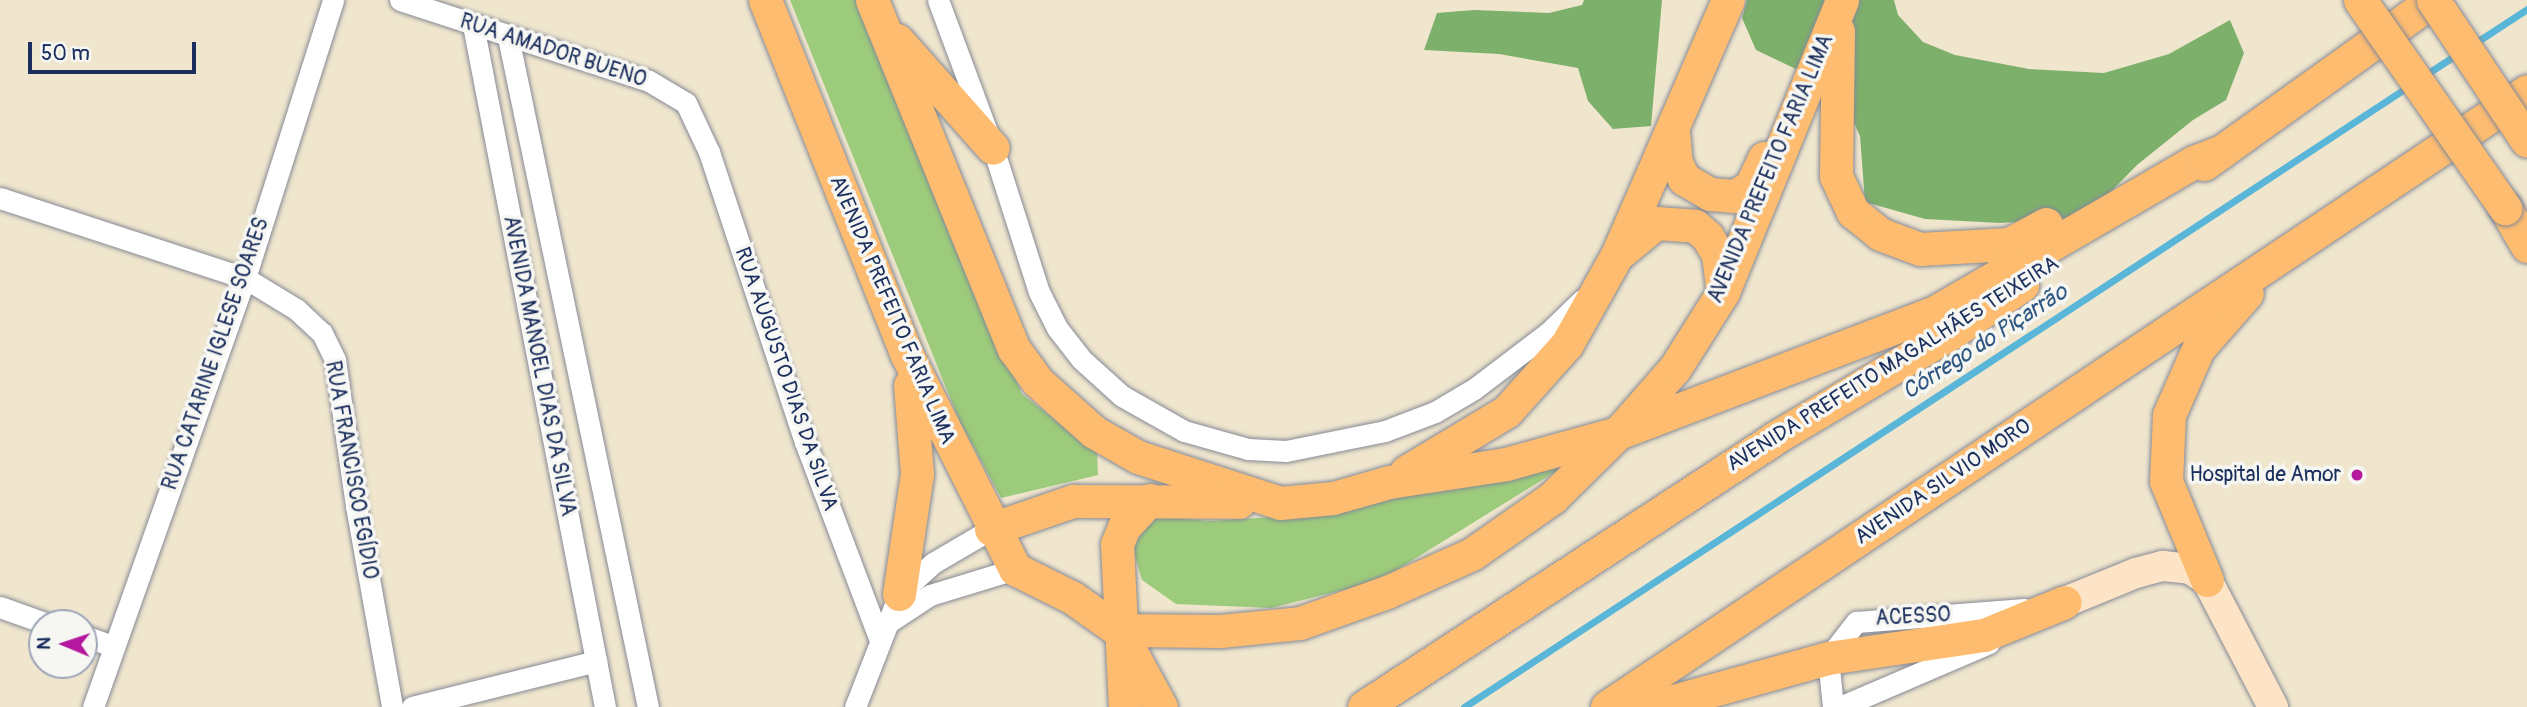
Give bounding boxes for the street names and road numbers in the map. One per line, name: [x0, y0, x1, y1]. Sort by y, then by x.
street label: RUA AMADOR BUENO: [457, 9, 649, 93]
street label: AVENIDA PREFEITO FARIA LIMA: [1703, 31, 1839, 307]
street label: AVENIDA PREFEITO FARIA LIMA: [824, 172, 960, 448]
street label: RUA CATARINE IGLESE SOARES: [157, 214, 275, 494]
street label: AVENIDA MANOEL DIAS DA SILVA: [497, 214, 581, 518]
street label: RUA AUGUSTO DIAS DA SILVA: [729, 244, 843, 514]
street label: AVENIDA PREFEITO MAGALHÃES TEIXEIRA: [1723, 251, 2063, 477]
street label: RUA FRANCISCO EGÍDIO: [319, 359, 383, 581]
street label: AVENIDA SILVIO MORO: [1850, 414, 2036, 550]
street label: ACESSO: [1875, 602, 1951, 632]

